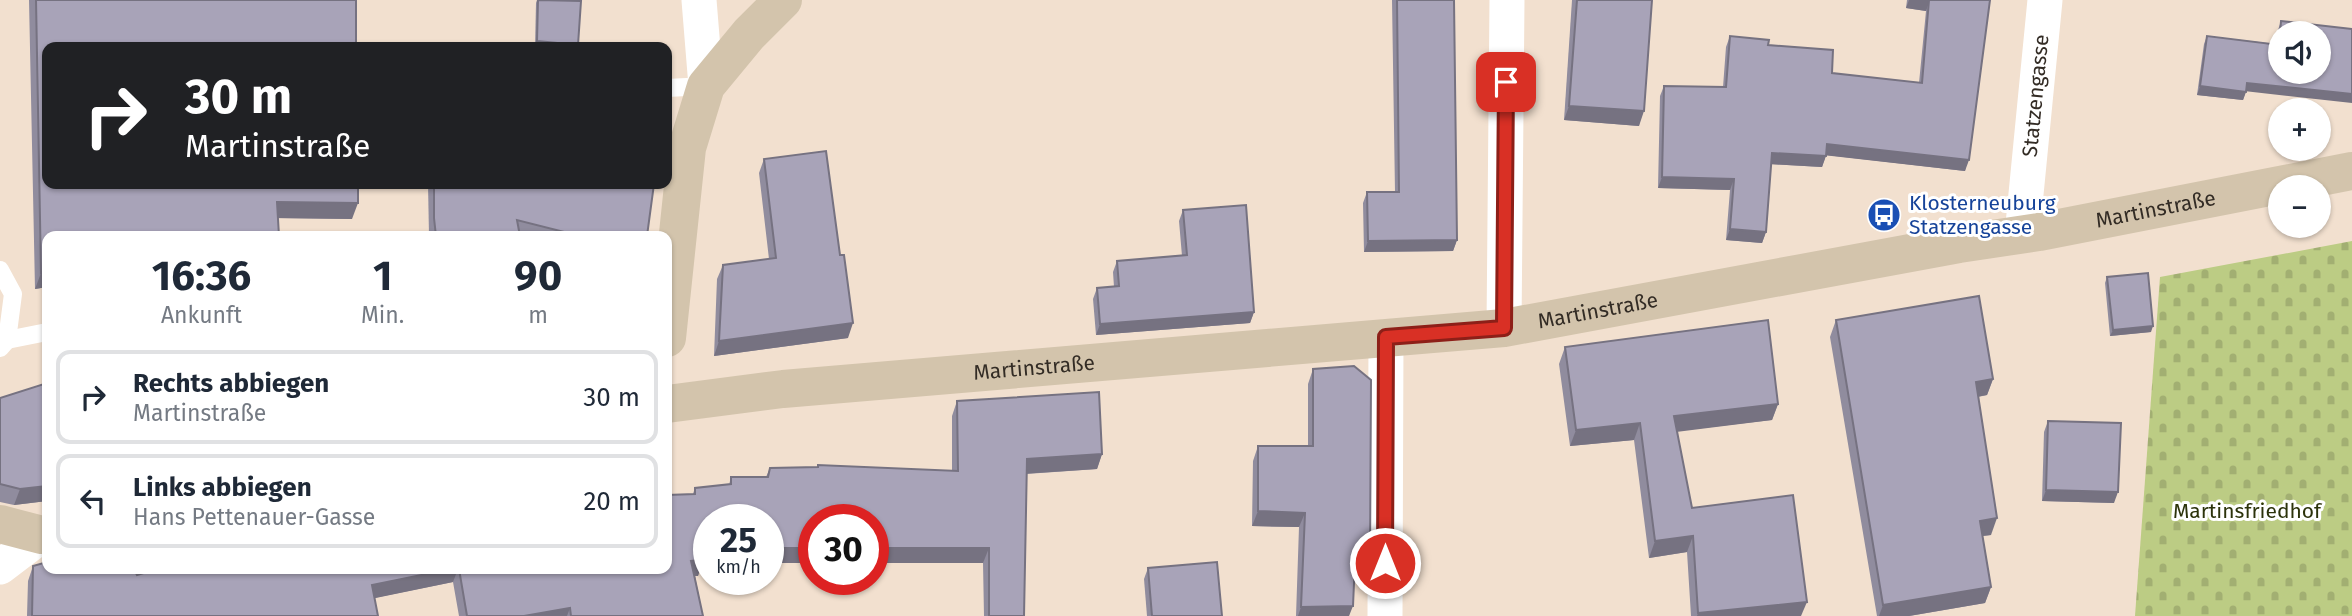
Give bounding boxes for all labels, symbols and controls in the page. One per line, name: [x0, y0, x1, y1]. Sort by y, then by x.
map controls: [2268, 21, 2331, 238]
button: sound: [2268, 21, 2331, 84]
street label: Statzengasse: [2017, 33, 2055, 158]
pin: [1476, 52, 1536, 112]
icon: arrive: [1487, 63, 1525, 101]
text: 30 m: [185, 67, 292, 126]
icon: right: [70, 70, 161, 161]
button: +: [2268, 98, 2331, 161]
text: Martinstraße: [185, 127, 371, 165]
button: −: [2268, 175, 2331, 238]
street label: Martinstraße: [2093, 185, 2218, 234]
place label: Klosterneuburg Statzengasse: [1909, 190, 2056, 240]
bus stop icon: Klosterneuburg Statzengasse: [1865, 196, 1903, 234]
text: 16:36: [152, 251, 251, 301]
text: 1: [373, 251, 392, 301]
text: 90: [514, 251, 562, 301]
street label: Martinstraße: [1536, 287, 1660, 335]
text: Ankunft: [161, 301, 242, 329]
text: Min.: [361, 301, 404, 329]
text: m: [528, 301, 548, 329]
street label: Martinstraße: [972, 350, 1096, 386]
text: Rechts abbiegen: [133, 368, 329, 399]
icon: right: [74, 378, 112, 416]
text: 30 m: [583, 382, 640, 413]
text: Martinstraße: [133, 399, 266, 427]
text: Links abbiegen: [133, 472, 312, 503]
icon: left: [74, 482, 112, 520]
text: 20 m: [583, 486, 640, 517]
park label: Martinsfriedhof: [2173, 498, 2323, 524]
text: Hans Pettenauer-Gasse: [133, 503, 375, 531]
speed limit sign: 30: [798, 504, 889, 595]
text: 25: [720, 519, 757, 561]
position arrow: [1348, 526, 1422, 600]
text: km/h: [716, 556, 761, 578]

